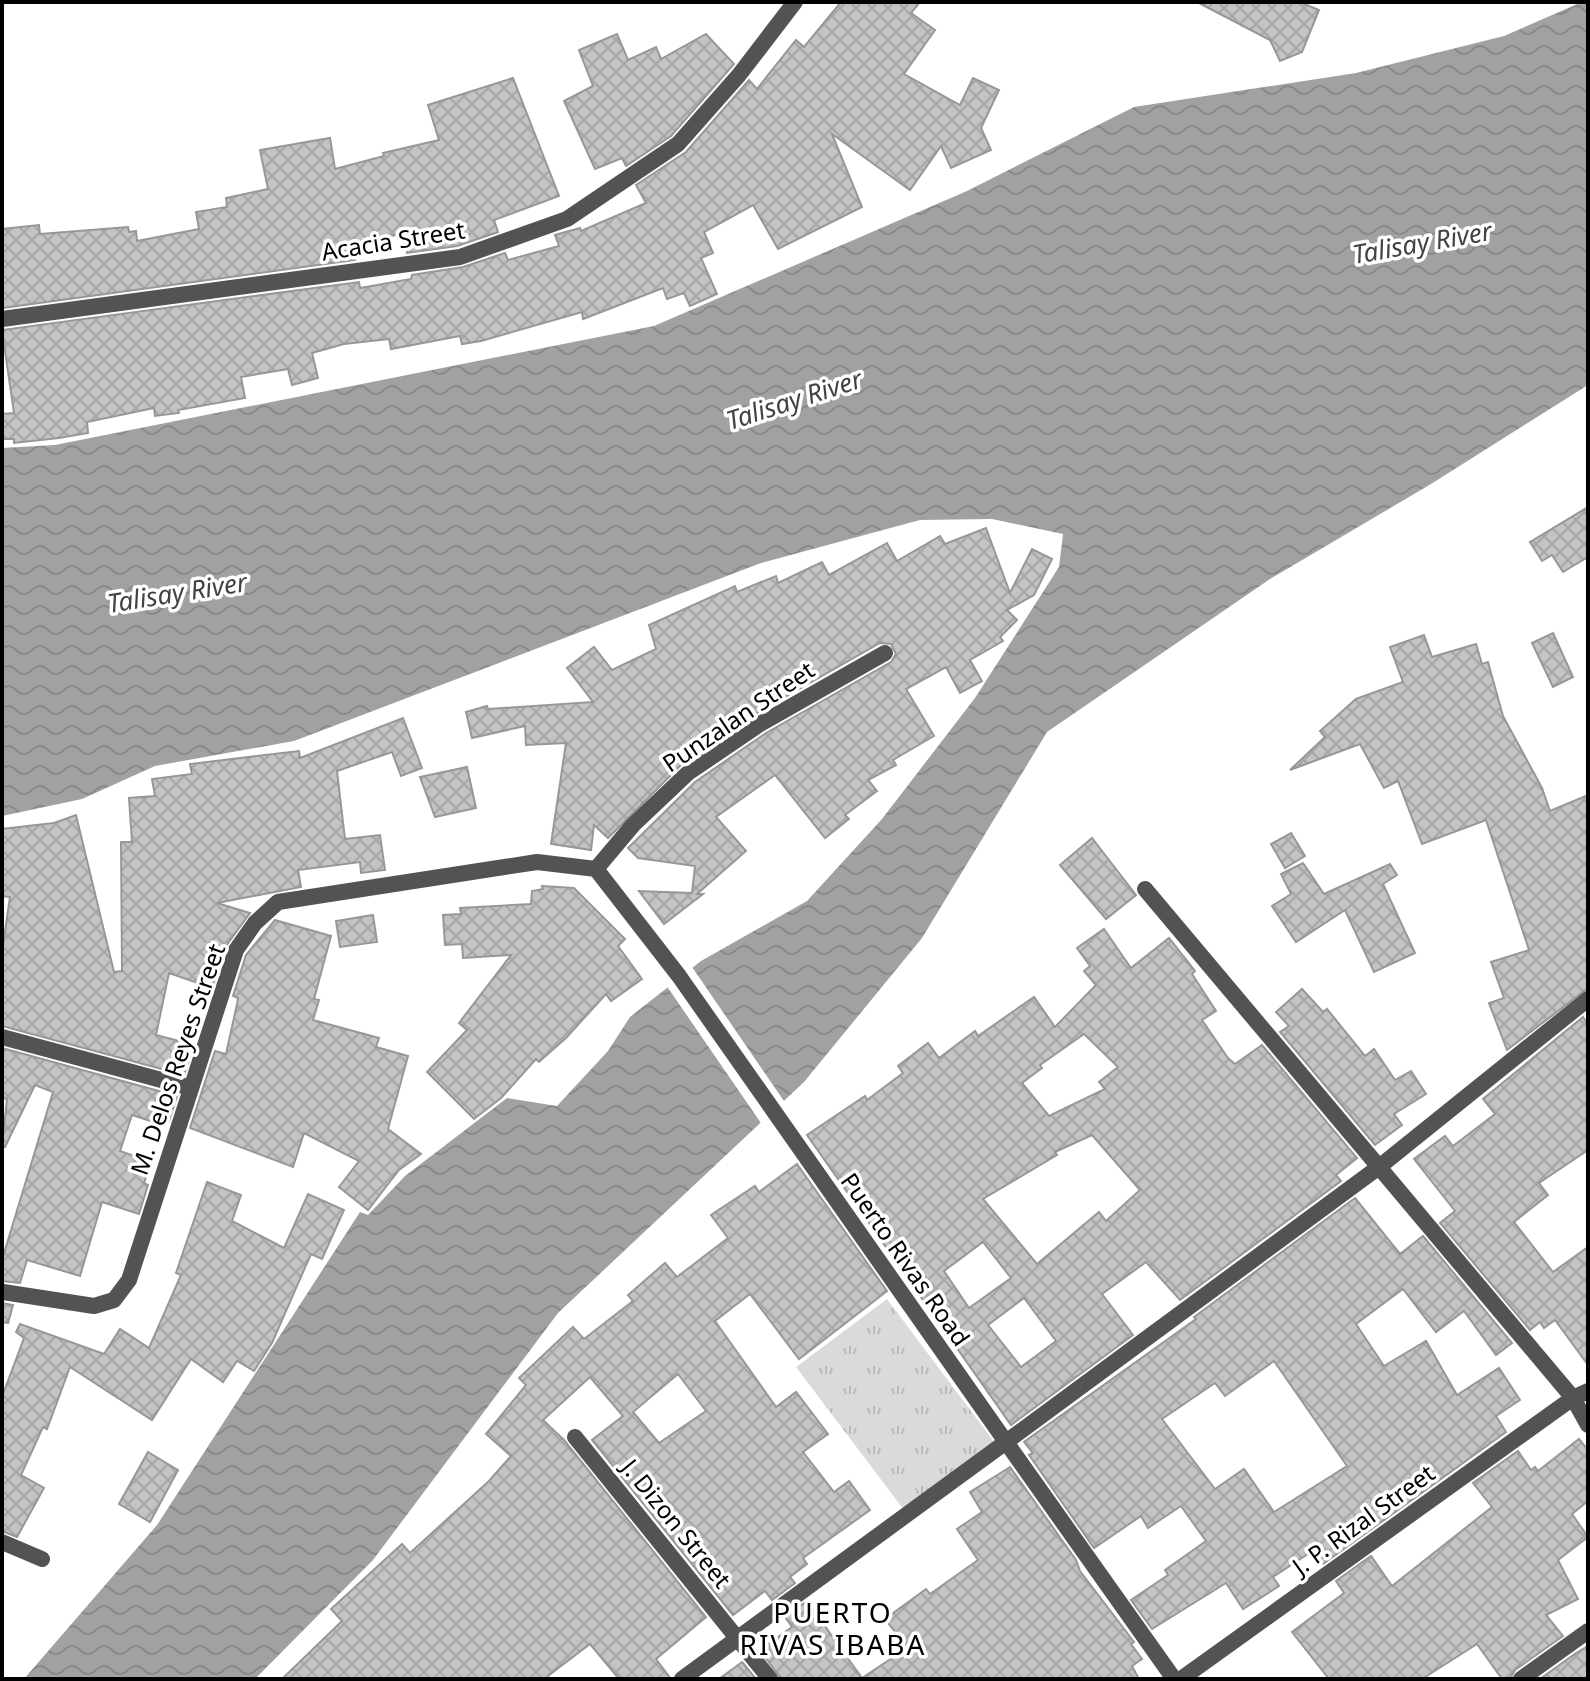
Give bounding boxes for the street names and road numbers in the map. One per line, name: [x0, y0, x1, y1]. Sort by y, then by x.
street label: Acacia Street: [319, 212, 467, 268]
street label: Punzalan Street: [656, 653, 821, 779]
street label: M. Delos Reyes Street: [122, 939, 232, 1179]
street label: Puerto Rivas Road: [834, 1166, 978, 1352]
street label: J. Dizon Street: [614, 1450, 739, 1595]
street label: J. P. Rizal Street: [1283, 1456, 1441, 1583]

